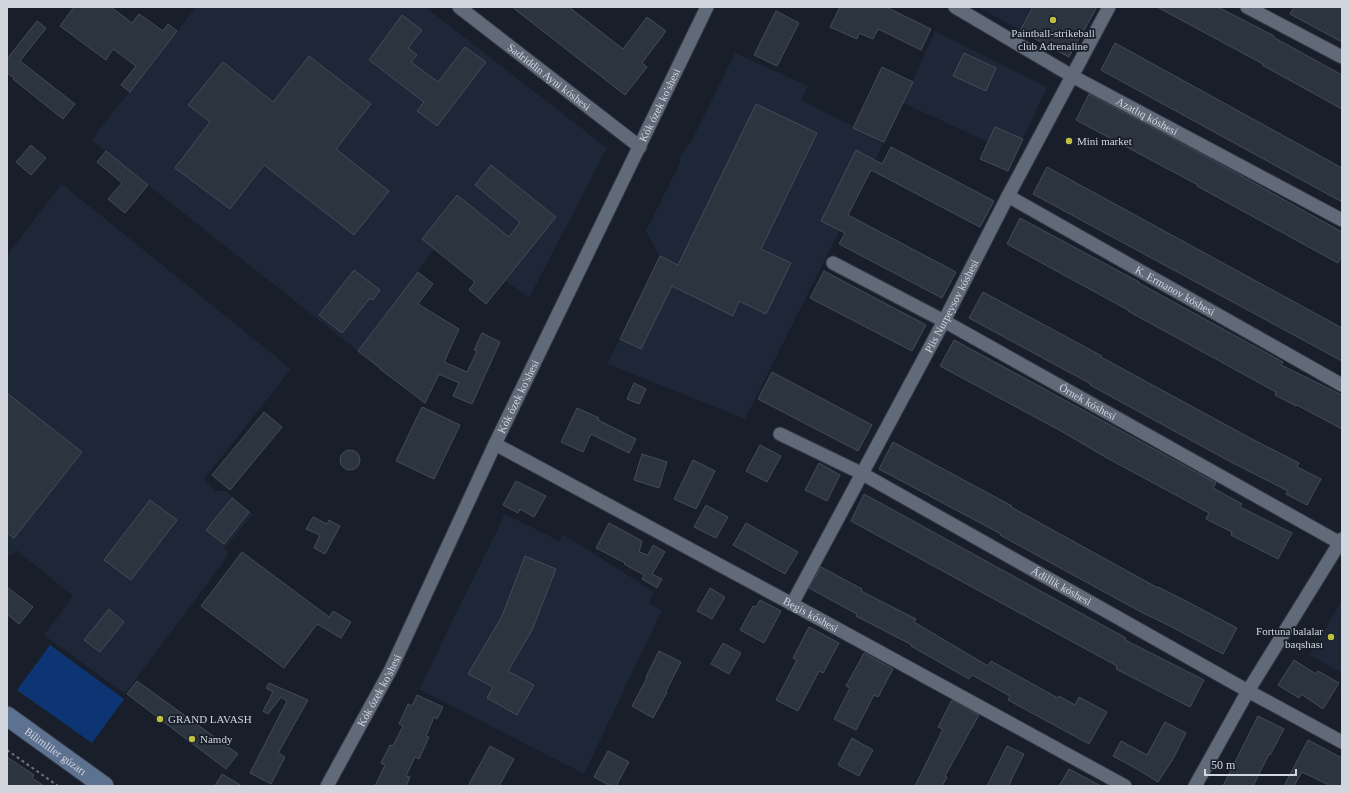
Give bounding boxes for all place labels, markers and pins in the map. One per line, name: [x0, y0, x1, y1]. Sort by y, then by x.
marker: Paintball-strikeball club Adrenaline: [1048, 15, 1058, 25]
place label: Paintball-strikeball club Adrenaline: [1011, 27, 1095, 52]
place label: Mini market: [1077, 135, 1132, 147]
marker: Mini market: [1064, 136, 1074, 146]
place label: Fortuna balalar baqshası: [1256, 625, 1323, 650]
marker: Fortuna balalar baqshası: [1326, 632, 1336, 642]
place label: GRAND LAVASH: [168, 713, 252, 725]
marker: GRAND LAVASH: [155, 714, 165, 724]
place label: Namdy: [200, 733, 233, 745]
marker: Namdy: [187, 734, 197, 744]

